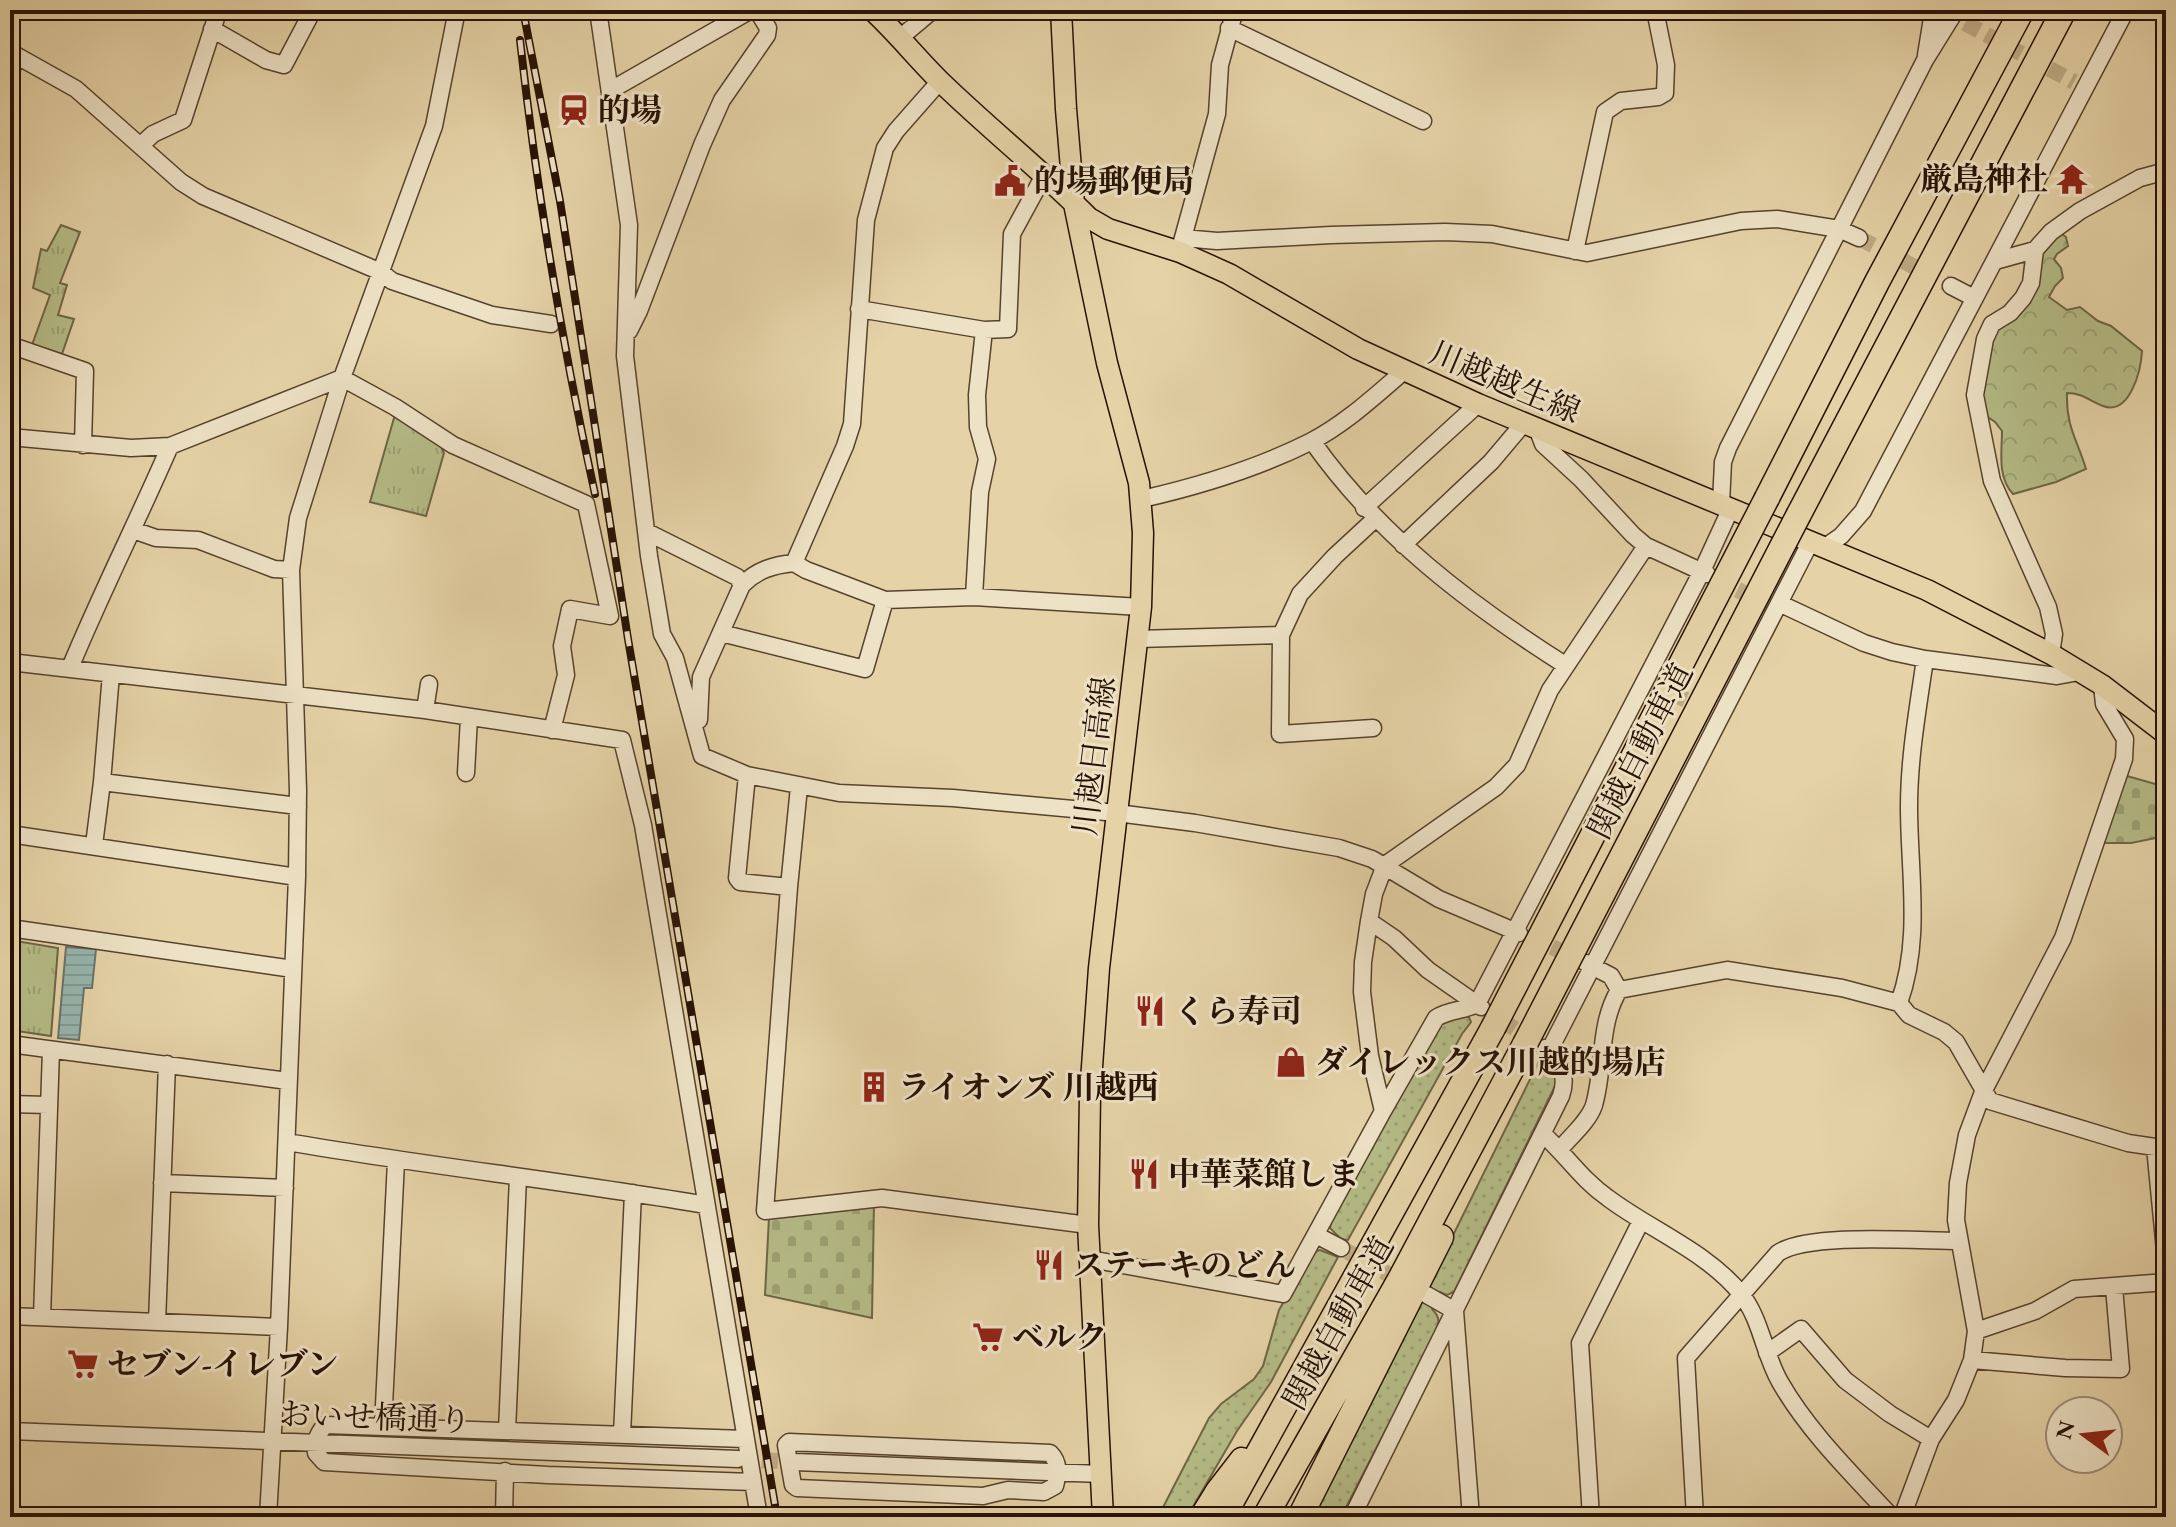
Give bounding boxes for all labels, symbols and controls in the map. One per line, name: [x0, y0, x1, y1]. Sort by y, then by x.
place label: 的場: [598, 89, 662, 131]
station icon: 的場: [557, 93, 591, 127]
place label: 厳島神社: [1920, 158, 2048, 200]
place label: 的場郵便局: [1034, 160, 1194, 202]
temple icon: 厳島神社: [2055, 162, 2089, 196]
public building icon: 的場郵便局: [993, 164, 1027, 198]
street label: 川越越生線: [1423, 331, 1587, 433]
street label: 関越自動車道: [1578, 656, 1702, 846]
street label: 川越日高線: [1063, 674, 1125, 838]
place label: くら寿司: [1174, 990, 1302, 1032]
restaurant icon: くら寿司: [1133, 994, 1167, 1028]
place label: ダイレックス川越的場店: [1315, 1041, 1666, 1083]
shop icon: ダイレックス川越的場店: [1274, 1045, 1308, 1079]
place label: ライオンズ 川越西: [898, 1066, 1159, 1108]
building icon: ライオンズ 川越西: [857, 1070, 891, 1104]
place label: 中華菜館しま: [1168, 1153, 1360, 1195]
restaurant icon: 中華菜館しま: [1127, 1157, 1161, 1191]
street label: 関越自動車道: [1273, 1229, 1403, 1417]
place label: ステーキのどん: [1073, 1244, 1296, 1286]
restaurant icon: ステーキのどん: [1032, 1248, 1066, 1282]
place label: ベルク: [1012, 1316, 1107, 1358]
supermarket icon: ベルク: [971, 1320, 1005, 1354]
place label: セブン-イレブン: [107, 1343, 339, 1385]
supermarket icon: セブン-イレブン: [66, 1347, 100, 1381]
street label: おいせ橋通り: [278, 1393, 472, 1441]
north arrow: [2044, 1395, 2124, 1475]
text: N: [2049, 1417, 2082, 1442]

